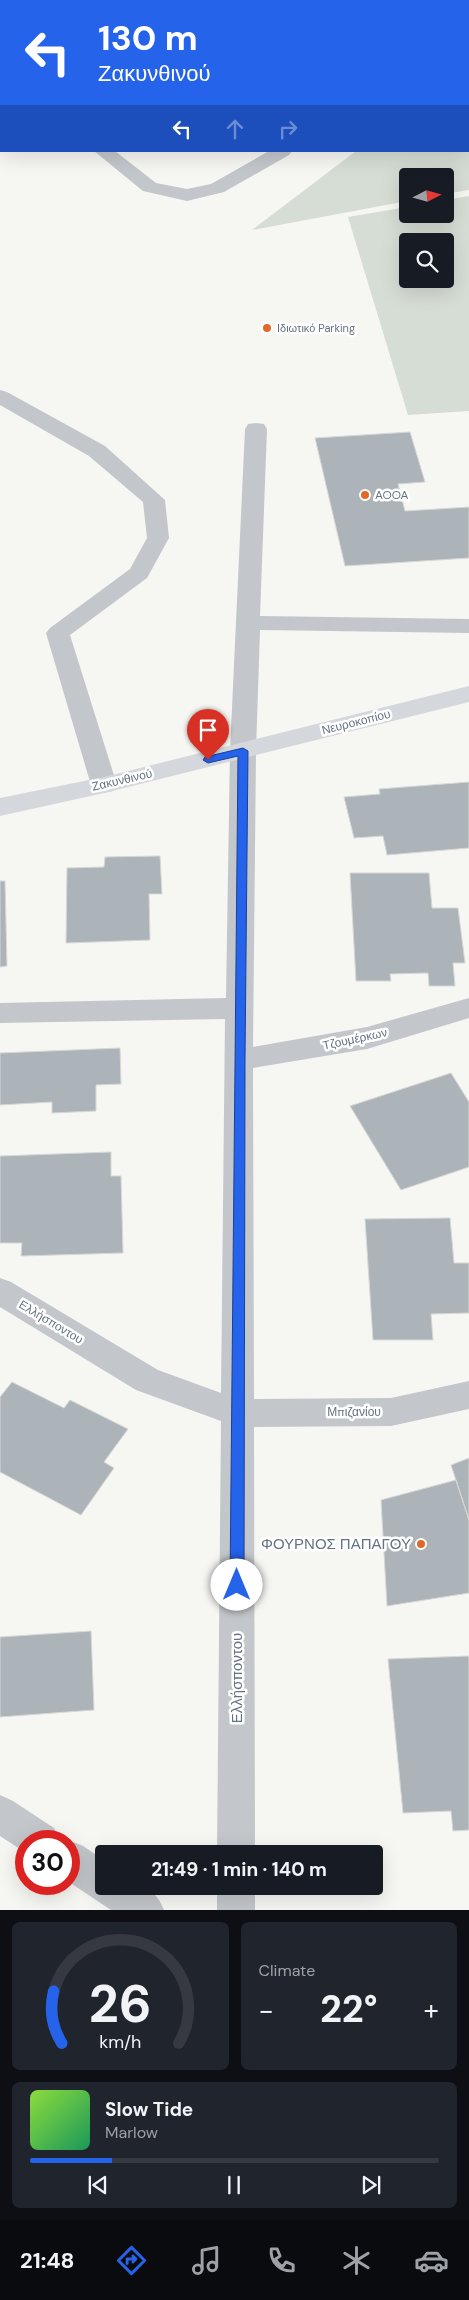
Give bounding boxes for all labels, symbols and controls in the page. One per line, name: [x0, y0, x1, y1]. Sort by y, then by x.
text: 130 m: [98, 15, 198, 61]
icon: left: [15, 20, 80, 85]
text: Ζακυνθινού: [98, 59, 211, 88]
icon: left: [168, 115, 196, 143]
icon: ahead: [221, 115, 249, 143]
icon: right: [274, 115, 302, 143]
north arrow: [399, 168, 454, 222]
map controls: [399, 168, 454, 288]
button: search: [399, 233, 454, 288]
place label: Ιδιωτικό Parking: [277, 321, 355, 335]
marker: Ιδιωτικό Parking: [261, 322, 273, 334]
place label: AOOA: [375, 487, 408, 503]
marker: AOOA: [359, 489, 371, 501]
street label: Νευροκοπίου: [320, 706, 392, 738]
pin: [187, 709, 229, 760]
icon: arrive: [194, 716, 222, 744]
street label: Ζακυνθινού: [90, 765, 154, 795]
street label: Τζουμέρκων: [321, 1024, 389, 1054]
street label: Ελλήσποντου: [16, 1297, 86, 1347]
street label: Μπιζανίου: [327, 1404, 381, 1420]
place label: ΦΟΥΡΝΟΣ ΠΑΠΑΓΟΥ: [261, 1534, 411, 1554]
marker: ΦΟΥΡΝΟΣ ΠΑΠΑΓΟΥ: [415, 1538, 427, 1550]
position arrow: [210, 1558, 262, 1610]
street label: Ελλήσποντου: [227, 1633, 247, 1723]
speed limit sign: 30: [15, 1830, 80, 1895]
text: 21:49 · 1 min · 140 m: [151, 1857, 327, 1882]
text: Climate: [259, 1960, 315, 1981]
text: 26: [89, 1970, 152, 2038]
text: 22°: [320, 1984, 378, 2034]
text: −: [259, 1992, 274, 2029]
text: +: [424, 1992, 439, 2029]
text: km/h: [99, 2030, 141, 2054]
text: Slow Tide: [105, 2097, 193, 2122]
text: Marlow: [105, 2122, 158, 2143]
icon: previous: [84, 2171, 112, 2199]
icon: pause: [220, 2171, 248, 2199]
icon: next: [357, 2171, 385, 2199]
icon: directions: [114, 2243, 149, 2278]
icon: music: [189, 2243, 224, 2278]
icon: phone: [264, 2243, 299, 2278]
icon: climate: [339, 2243, 374, 2278]
icon: car: [414, 2243, 449, 2278]
text: 21:48: [20, 2246, 74, 2275]

